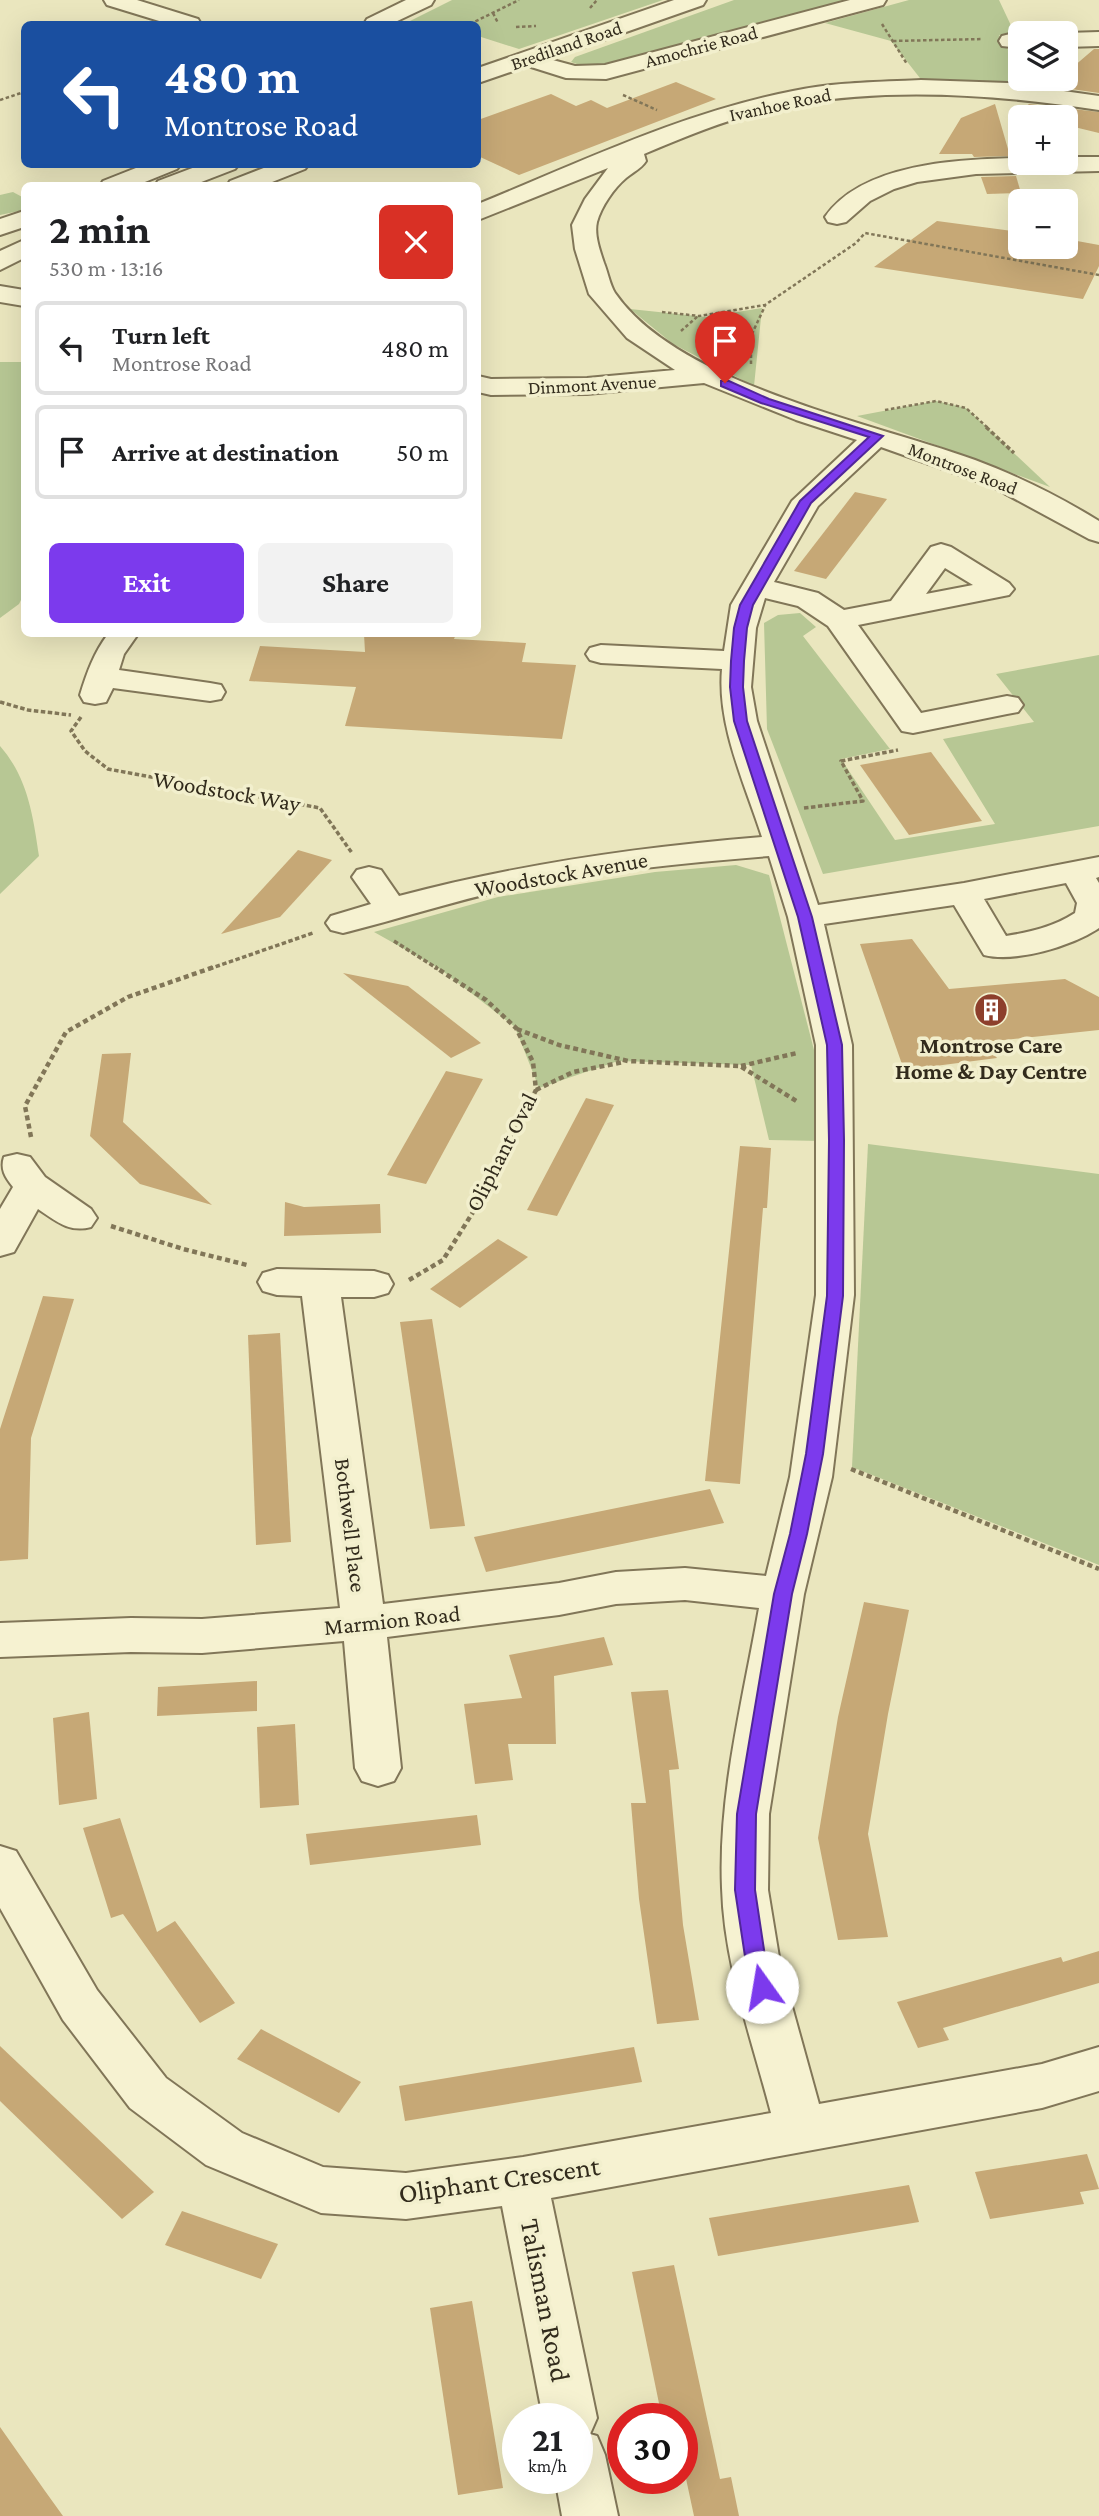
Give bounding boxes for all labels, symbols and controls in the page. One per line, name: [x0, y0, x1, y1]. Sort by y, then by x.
street label: Brediland Road: [508, 17, 624, 74]
street label: Amochrie Road: [643, 21, 760, 72]
map controls: [1008, 21, 1078, 259]
button: layers: [1008, 21, 1078, 91]
icon: left: [49, 49, 140, 140]
text: 480 m: [164, 49, 300, 104]
street label: Ivanhoe Road: [727, 83, 833, 126]
button: +: [1008, 105, 1078, 175]
text: Montrose Road: [164, 107, 358, 143]
button: −: [1008, 189, 1078, 259]
text: 2 min: [49, 205, 150, 252]
button: close: [379, 205, 453, 279]
text: 530 m · 13:16: [49, 255, 164, 281]
pin: [695, 311, 755, 383]
text: Turn left: [112, 321, 210, 350]
icon: arrive: [706, 322, 744, 360]
icon: left: [53, 329, 91, 367]
text: 480 m: [381, 334, 449, 363]
text: Montrose Road: [112, 350, 252, 376]
street label: Dinmont Avenue: [527, 371, 657, 398]
icon: arrive: [53, 433, 91, 471]
text: Arrive at destination: [112, 438, 339, 467]
text: 50 m: [396, 438, 449, 467]
street label: Montrose Road: [905, 438, 1020, 499]
button: Exit: [49, 543, 244, 623]
button: Share: [258, 543, 453, 623]
street label: Woodstock Way: [151, 765, 303, 817]
street label: Woodstock Avenue: [472, 846, 650, 902]
building icon: Montrose Care Home & Day Centre: [972, 991, 1010, 1029]
place label: Montrose Care Home & Day Centre: [895, 1032, 1087, 1084]
street label: Oliphant Oval: [460, 1088, 542, 1216]
street label: Bothwell Place: [330, 1456, 372, 1594]
street label: Marmion Road: [322, 1600, 462, 1640]
position arrow: [725, 1950, 799, 2024]
street label: Oliphant Crescent: [396, 2150, 602, 2209]
street label: Talisman Road: [515, 2216, 577, 2385]
speed limit sign: 30: [607, 2403, 698, 2494]
text: 21: [532, 2420, 563, 2459]
text: km/h: [528, 2456, 567, 2476]

